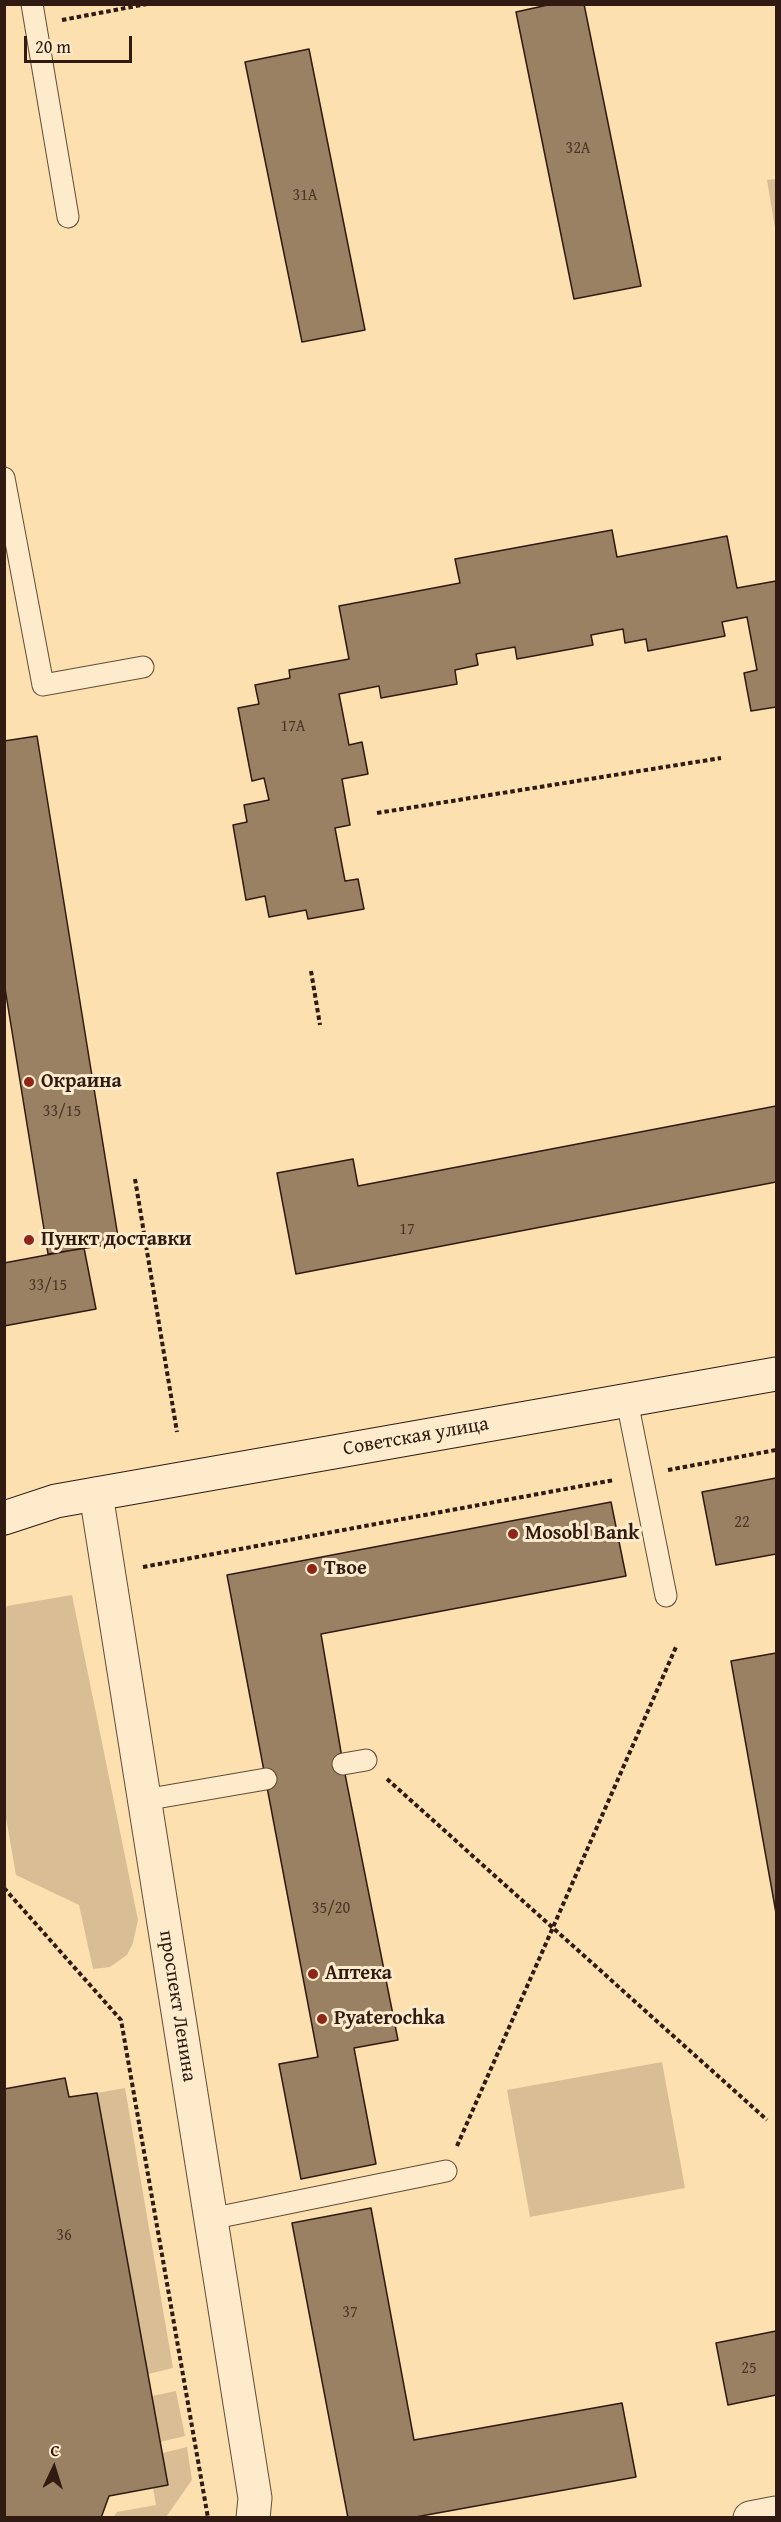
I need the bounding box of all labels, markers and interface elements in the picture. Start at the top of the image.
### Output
scale bar [27,24,135,62]
text: 20 m [35,33,71,60]
house number: 32А [565,139,591,159]
house number: 31А [292,186,318,206]
house number: 17А [280,717,306,737]
place label: Окраина [41,1070,122,1094]
marker: Окраина [22,1075,36,1089]
house number: 33/15 [43,1102,81,1122]
house number: 17 [399,1220,415,1240]
place label: Пункт доставки [41,1228,191,1252]
marker: Пункт доставки [22,1233,36,1247]
house number: 33/15 [29,1276,67,1296]
street label: Советская улица [341,1412,491,1462]
house number: 22 [734,1513,750,1533]
place label: Mosobl Bank [525,1522,639,1546]
marker: Mosobl Bank [506,1527,520,1541]
place label: Твое [324,1557,367,1581]
marker: Твое [305,1562,319,1576]
house number: 35/20 [312,1899,350,1919]
street label: проспект Ленина [153,1929,201,2083]
place label: Аптека [325,1962,392,1986]
marker: Аптека [306,1967,320,1981]
place label: Pyaterochka [334,2007,445,2031]
marker: Pyaterochka [315,2012,329,2026]
house number: 36 [56,2226,72,2246]
house number: 37 [342,2303,358,2323]
house number: 25 [741,2359,757,2379]
north arrow [24,2438,84,2498]
text: С [50,2438,61,2462]

